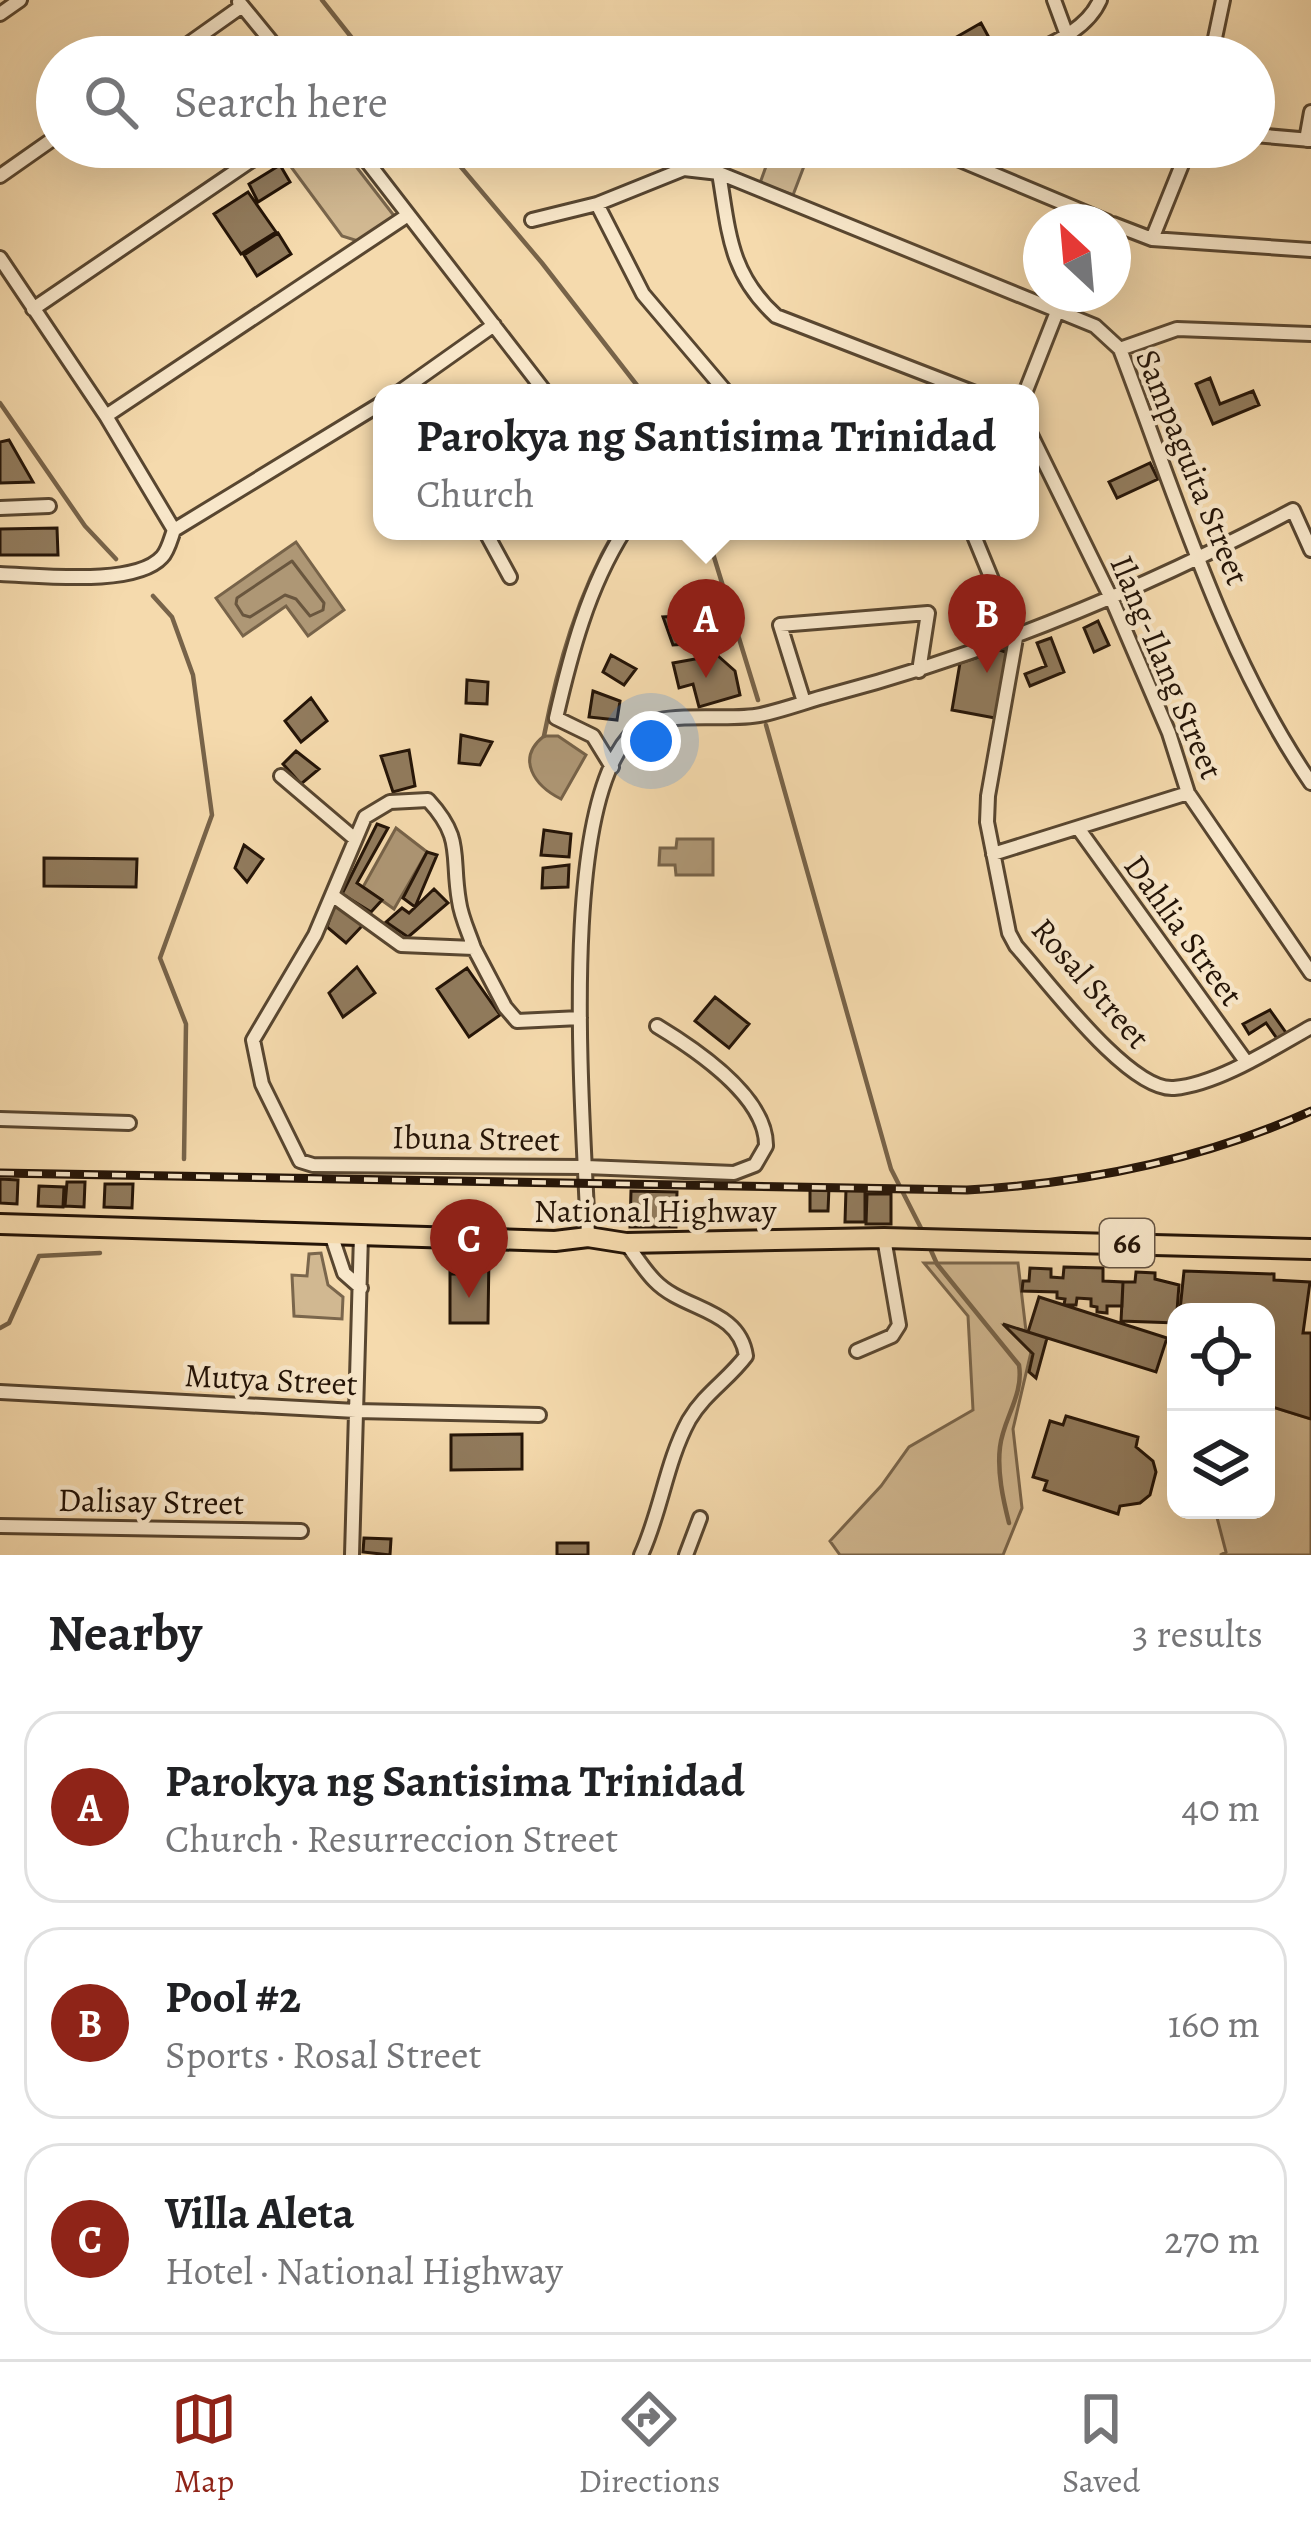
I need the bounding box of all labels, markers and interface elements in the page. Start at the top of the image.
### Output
search box [36,36,1275,168]
icon: search [78,69,144,135]
text: Search here [174,71,388,133]
north arrow [1023,204,1131,312]
street label: Sampaguita Street [1125,343,1261,591]
popup [373,384,1039,540]
text: Parokya ng Santisima Trinidad [416,405,996,467]
text: Church [416,467,534,520]
street label: Ilang-Ilang Street [1100,548,1234,786]
pin: B [948,574,1026,673]
pin: A [667,579,745,678]
your location [621,711,681,771]
street label: Dahlia Street [1114,845,1254,1015]
street label: Rosal Street [1022,908,1161,1058]
street label: Ibuna Street [392,1114,560,1162]
street label: National Highway [534,1188,777,1233]
pin: C [430,1199,508,1298]
road number: 66 [1100,1219,1154,1267]
map controls [1167,1303,1275,1519]
button: locate [1167,1303,1275,1411]
street label: Mutya Street [183,1352,359,1406]
button: layers [1167,1411,1275,1519]
street label: Dalisay Street [57,1477,245,1525]
text: Nearby [48,1598,202,1668]
text: 3 results [1132,1607,1263,1660]
text: Parokya ng Santisima Trinidad [165,1750,745,1812]
text: A [78,1781,102,1834]
text: 40 m [1181,1781,1260,1834]
text: Church · Resurreccion Street [165,1812,618,1865]
text: Pool #2 [165,1966,301,2028]
text: B [78,1997,102,2050]
text: 160 m [1168,1997,1260,2050]
text: Sports · Rosal Street [165,2028,481,2081]
text: Villa Aleta [165,2182,354,2244]
text: C [78,2213,102,2266]
text: 270 m [1164,2213,1260,2266]
text: Hotel · National Highway [165,2244,563,2297]
tab: Map [171,2386,237,2503]
tab: Directions [579,2386,720,2503]
tab: Saved [1062,2386,1140,2503]

